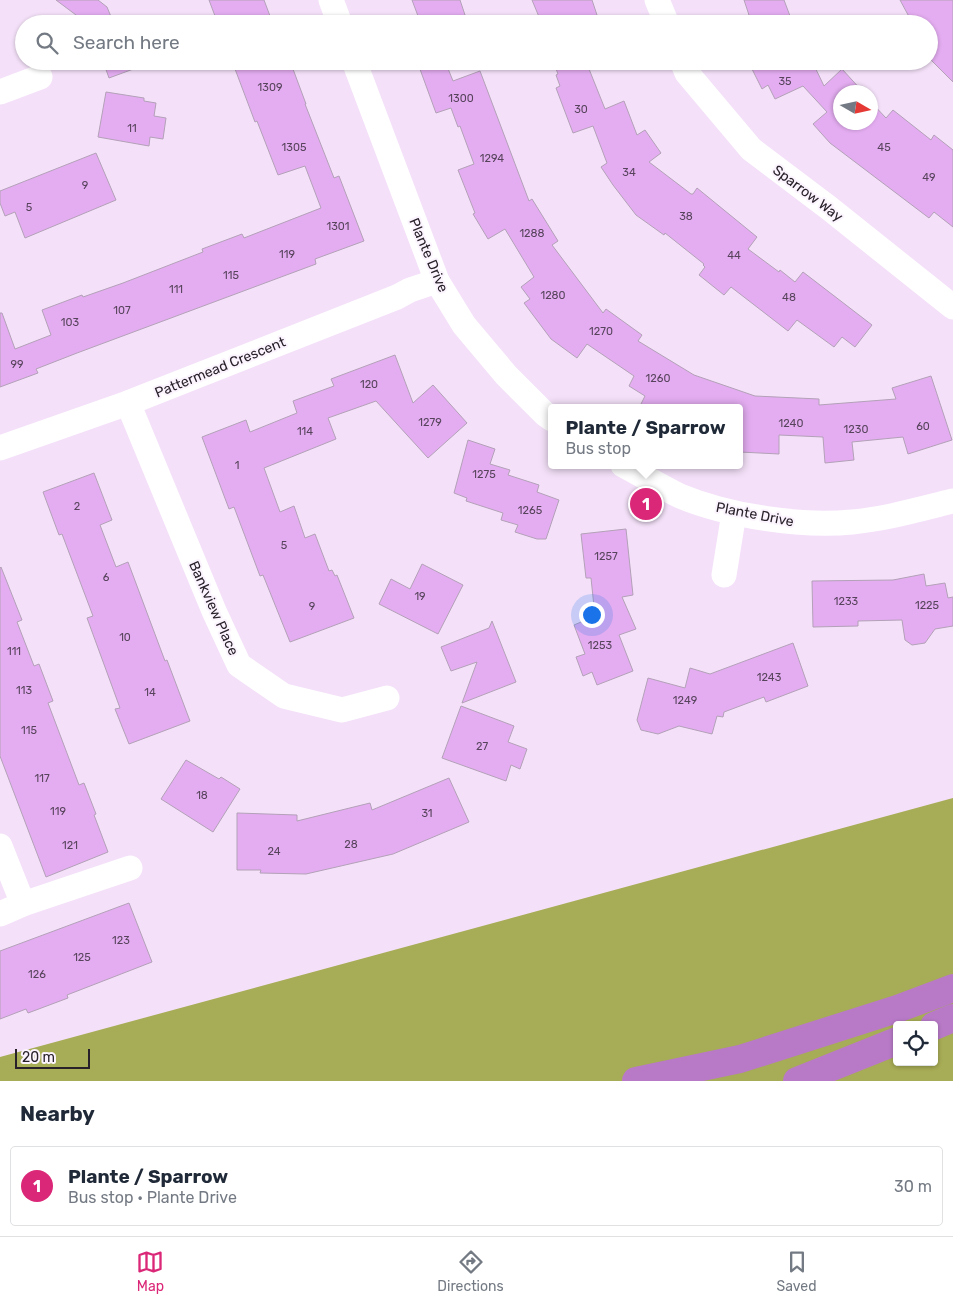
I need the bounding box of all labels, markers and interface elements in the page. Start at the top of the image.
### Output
search box [15,15,938,70]
icon: search [33,29,61,57]
text: Search here [73,31,180,54]
house number: 35 [778,75,792,88]
house number: 1309 [258,81,282,94]
north arrow [833,85,878,130]
house number: 1300 [448,92,474,105]
house number: 30 [574,103,588,116]
house number: 11 [127,122,137,135]
house number: 1305 [282,141,307,154]
house number: 45 [877,141,891,154]
house number: 1294 [480,152,504,165]
street label: Sparrow Way [769,161,846,225]
house number: 34 [622,166,636,179]
house number: 49 [922,171,936,184]
house number: 9 [82,179,88,192]
house number: 5 [26,201,33,214]
house number: 38 [679,210,693,223]
street label: Plante Drive [405,216,452,295]
house number: 1301 [326,220,350,233]
house number: 1288 [519,227,545,240]
house number: 119 [279,248,295,261]
house number: 44 [727,249,741,262]
house number: 115 [223,269,239,282]
house number: 111 [169,283,183,296]
house number: 1280 [540,289,566,302]
house number: 48 [782,291,796,304]
house number: 107 [113,304,131,317]
house number: 103 [61,316,80,329]
house number: 1270 [589,325,613,338]
street label: Pattermead Crescent [152,333,288,401]
house number: 99 [10,358,24,371]
house number: 1260 [646,372,670,385]
house number: 120 [360,378,378,391]
popup [548,404,743,469]
house number: 1279 [418,416,442,429]
text: Plante / Sparrow [565,416,726,439]
house number: 1240 [779,417,803,430]
house number: 60 [916,420,930,433]
house number: 1230 [844,423,868,436]
house number: 114 [297,425,313,438]
text: Bus stop [565,439,631,458]
house number: 1 [235,459,239,472]
house number: 1275 [472,468,496,481]
pin: 1 [630,485,662,523]
street label: Plante Drive [715,499,795,530]
house number: 2 [74,500,80,513]
house number: 1265 [518,504,543,517]
house number: 5 [281,539,288,552]
house number: 1257 [594,550,618,563]
street label: Bankview Place [185,558,242,658]
house number: 6 [103,571,110,584]
house number: 19 [414,590,426,603]
house number: 1233 [834,595,859,608]
house number: 1225 [915,599,940,612]
house number: 9 [309,600,315,613]
your location [579,602,605,628]
house number: 10 [119,631,131,644]
house number: 1253 [588,639,613,652]
house number: 111 [7,645,21,658]
house number: 1243 [757,671,782,684]
house number: 113 [16,684,32,697]
house number: 14 [144,686,156,699]
house number: 1249 [673,694,697,707]
house number: 115 [21,724,37,737]
house number: 27 [476,740,488,753]
house number: 117 [34,772,50,785]
house number: 18 [196,789,208,802]
house number: 119 [50,805,66,818]
house number: 31 [421,807,433,820]
house number: 28 [344,838,358,851]
house number: 121 [62,839,78,852]
house number: 24 [267,845,281,858]
house number: 123 [112,934,130,947]
house number: 125 [73,951,91,964]
house number: 126 [28,968,46,981]
map controls [893,1021,938,1066]
button: locate [893,1021,938,1066]
scale bar [15,1046,90,1069]
text: 20 m [22,1049,55,1066]
text: Nearby [20,1101,95,1126]
text: Plante / Sparrow [68,1165,228,1188]
text: 1 [33,1177,41,1196]
text: 30 m [894,1177,932,1196]
text: Bus stop · Plante Drive [68,1188,237,1207]
tab: Map [136,1248,164,1295]
tab: Directions [437,1248,504,1295]
tab: Saved [777,1248,817,1295]

